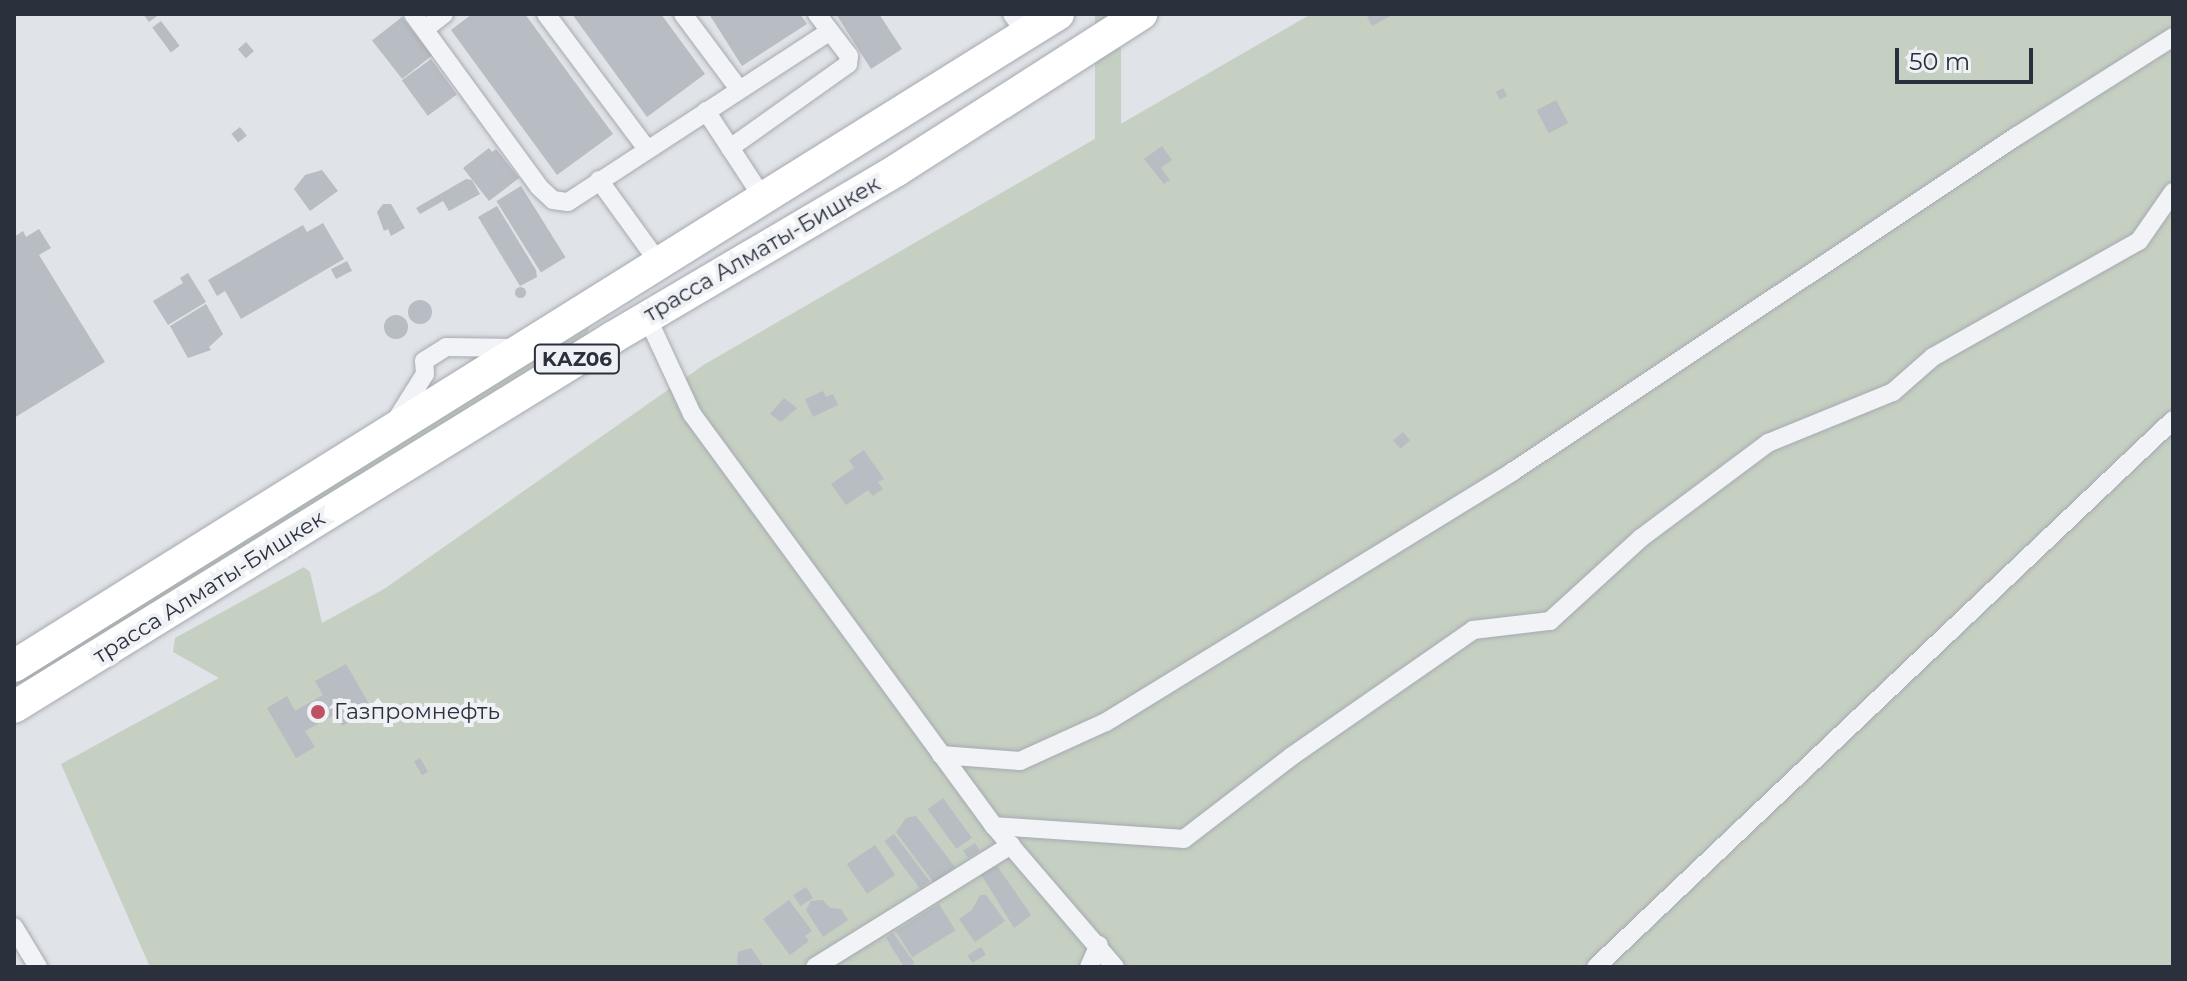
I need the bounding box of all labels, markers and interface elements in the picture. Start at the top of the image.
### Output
scale bar [1899,32,2037,82]
text: 50 m [1909,47,1970,76]
street label: трасса Алматы-Бишкек [639,170,885,328]
road number: KАZ06 [533,343,621,375]
street label: трасса Алматы-Бишкек [88,505,330,669]
place label: Газпромнефть [334,699,500,725]
marker: Газпромнефть [309,703,327,721]

